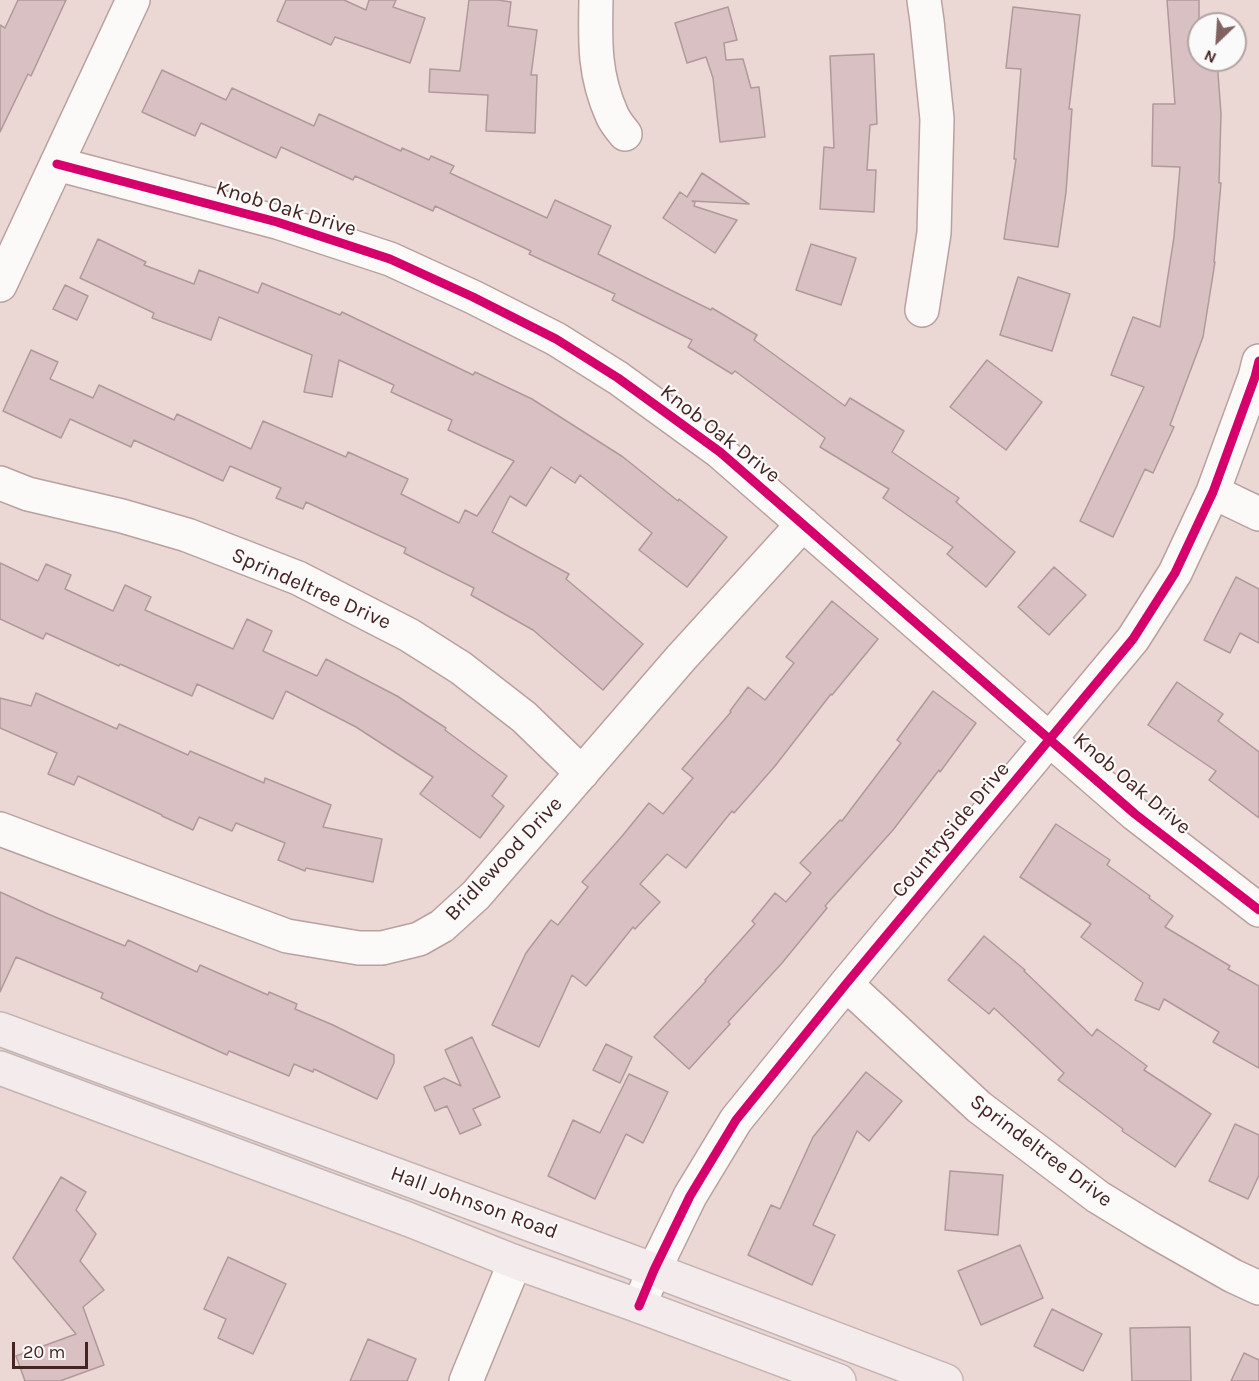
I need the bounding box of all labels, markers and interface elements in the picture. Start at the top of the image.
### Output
north arrow [1187,12,1247,72]
text: N [1201,46,1219,68]
street label: Knob Oak Drive [213,176,359,242]
street label: Knob Oak Drive [655,379,785,489]
street label: Sprindeltree Drive [227,543,395,635]
street label: Knob Oak Drive [1068,728,1196,840]
street label: Countryside Drive [887,757,1015,903]
street label: Bridlewood Drive [440,792,568,926]
street label: Sprindeltree Drive [965,1089,1117,1213]
street label: Hall Johnson Road [387,1161,561,1245]
scale bar [15,1330,92,1368]
text: 20 m [23,1341,65,1363]

